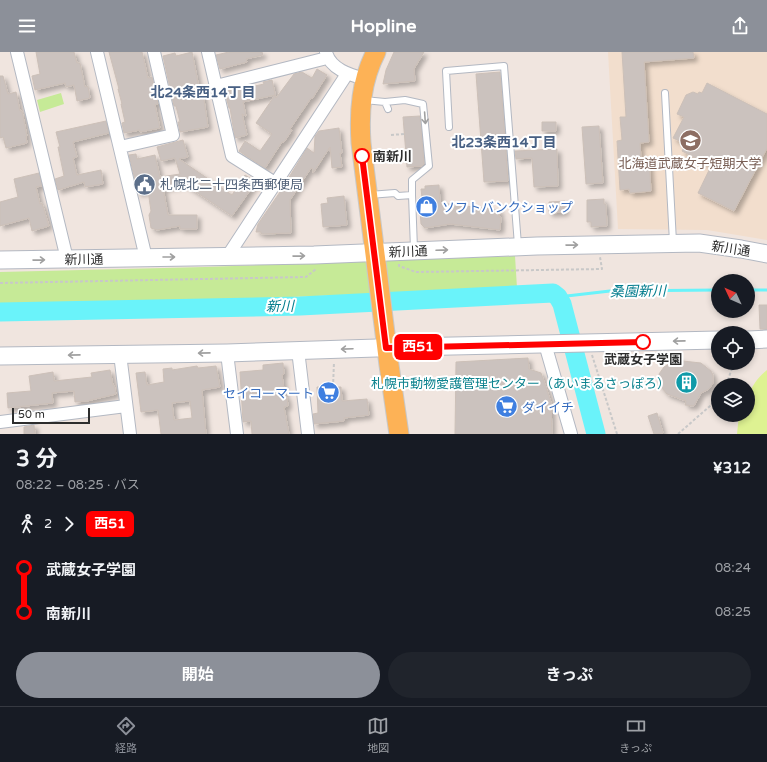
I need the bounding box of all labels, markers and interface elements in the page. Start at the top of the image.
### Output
icon: menu [16,15,38,37]
text: Hopline [351,15,416,37]
icon: share [729,15,751,37]
district label: 北24条西14丁目 [150,84,256,101]
one-way arrow [422,111,429,124]
school or university icon: 北海道武蔵女子短期大学 [677,128,703,154]
district label: 北23条西14丁目 [451,134,557,151]
marker: 南新川 [354,148,370,164]
place label: 南新川 [373,149,412,165]
place label: 北海道武蔵女子短期大学 [618,156,762,172]
public building icon: 札幌北二十四条西郵便局 [132,171,158,197]
place label: 札幌北二十四条西郵便局 [160,177,303,193]
shop icon: ソフトバンクショップ [413,194,439,220]
place label: ソフトバンクショップ [442,200,573,216]
street label: 新川通 [710,238,751,260]
one-way arrow [565,242,578,249]
street label: 新川通 [388,243,428,261]
one-way arrow [435,246,448,254]
street label: 新川通 [64,252,104,268]
one-way arrow [292,252,305,260]
one-way arrow [162,253,175,261]
one-way arrow [32,256,45,264]
north arrow [711,274,755,318]
map controls [711,274,755,422]
water label: 桑園新川 [610,282,668,300]
water label: 新川 [266,298,296,315]
button: locate [711,326,755,370]
line badge: 西51 [395,334,441,360]
marker: 武蔵女子学園 [635,334,651,350]
one-way arrow [673,337,686,345]
text: 西51 [402,338,434,355]
one-way arrow [341,345,354,353]
one-way arrow [198,349,211,357]
one-way arrow [68,351,81,359]
place label: 武蔵女子学園 [604,352,682,368]
building icon: 札幌市動物愛護管理センター（あいまるさっぽろ） [673,370,699,396]
place label: 札幌市動物愛護管理センター（あいまるさっぽろ） [371,376,670,392]
button: layers [711,378,755,422]
supermarket icon: セイコーマート [316,380,342,406]
place label: セイコーマート [223,386,314,402]
supermarket icon: ダイイチ [493,394,519,420]
place label: ダイイチ [522,400,574,416]
scale bar [12,406,90,425]
text: 50 m [18,408,45,421]
text: 3 分 [16,446,58,472]
text: ¥312 [713,459,751,477]
text: 08:22 – 08:25 · バス [16,477,140,493]
icon: walk [16,513,38,535]
icon: forward [58,513,80,535]
text: 西51 [94,515,126,532]
text: 2 [44,516,52,532]
text: 08:24 [715,560,751,576]
text: 武蔵女子学園 [46,561,136,579]
text: 08:25 [715,604,751,620]
text: 南新川 [46,605,91,623]
button: 開始 [16,652,380,698]
button: きっぷ [388,652,751,698]
tab: 経路 [115,715,137,755]
tab: 地図 [367,715,389,755]
tab: きっぷ [619,715,652,755]

